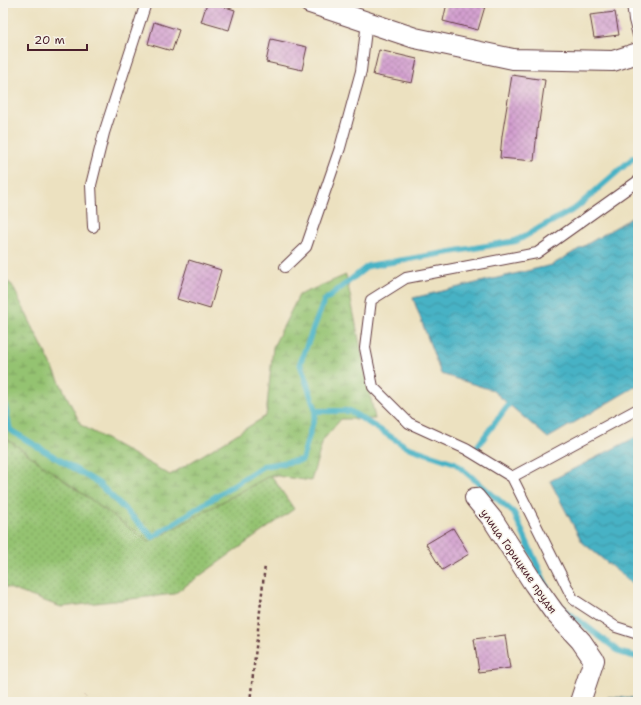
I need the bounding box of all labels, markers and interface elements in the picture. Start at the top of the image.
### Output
scale bar [28,26,87,52]
text: 20 m [34,32,65,48]
street label: улица Горицкие пруды [477,506,560,617]

